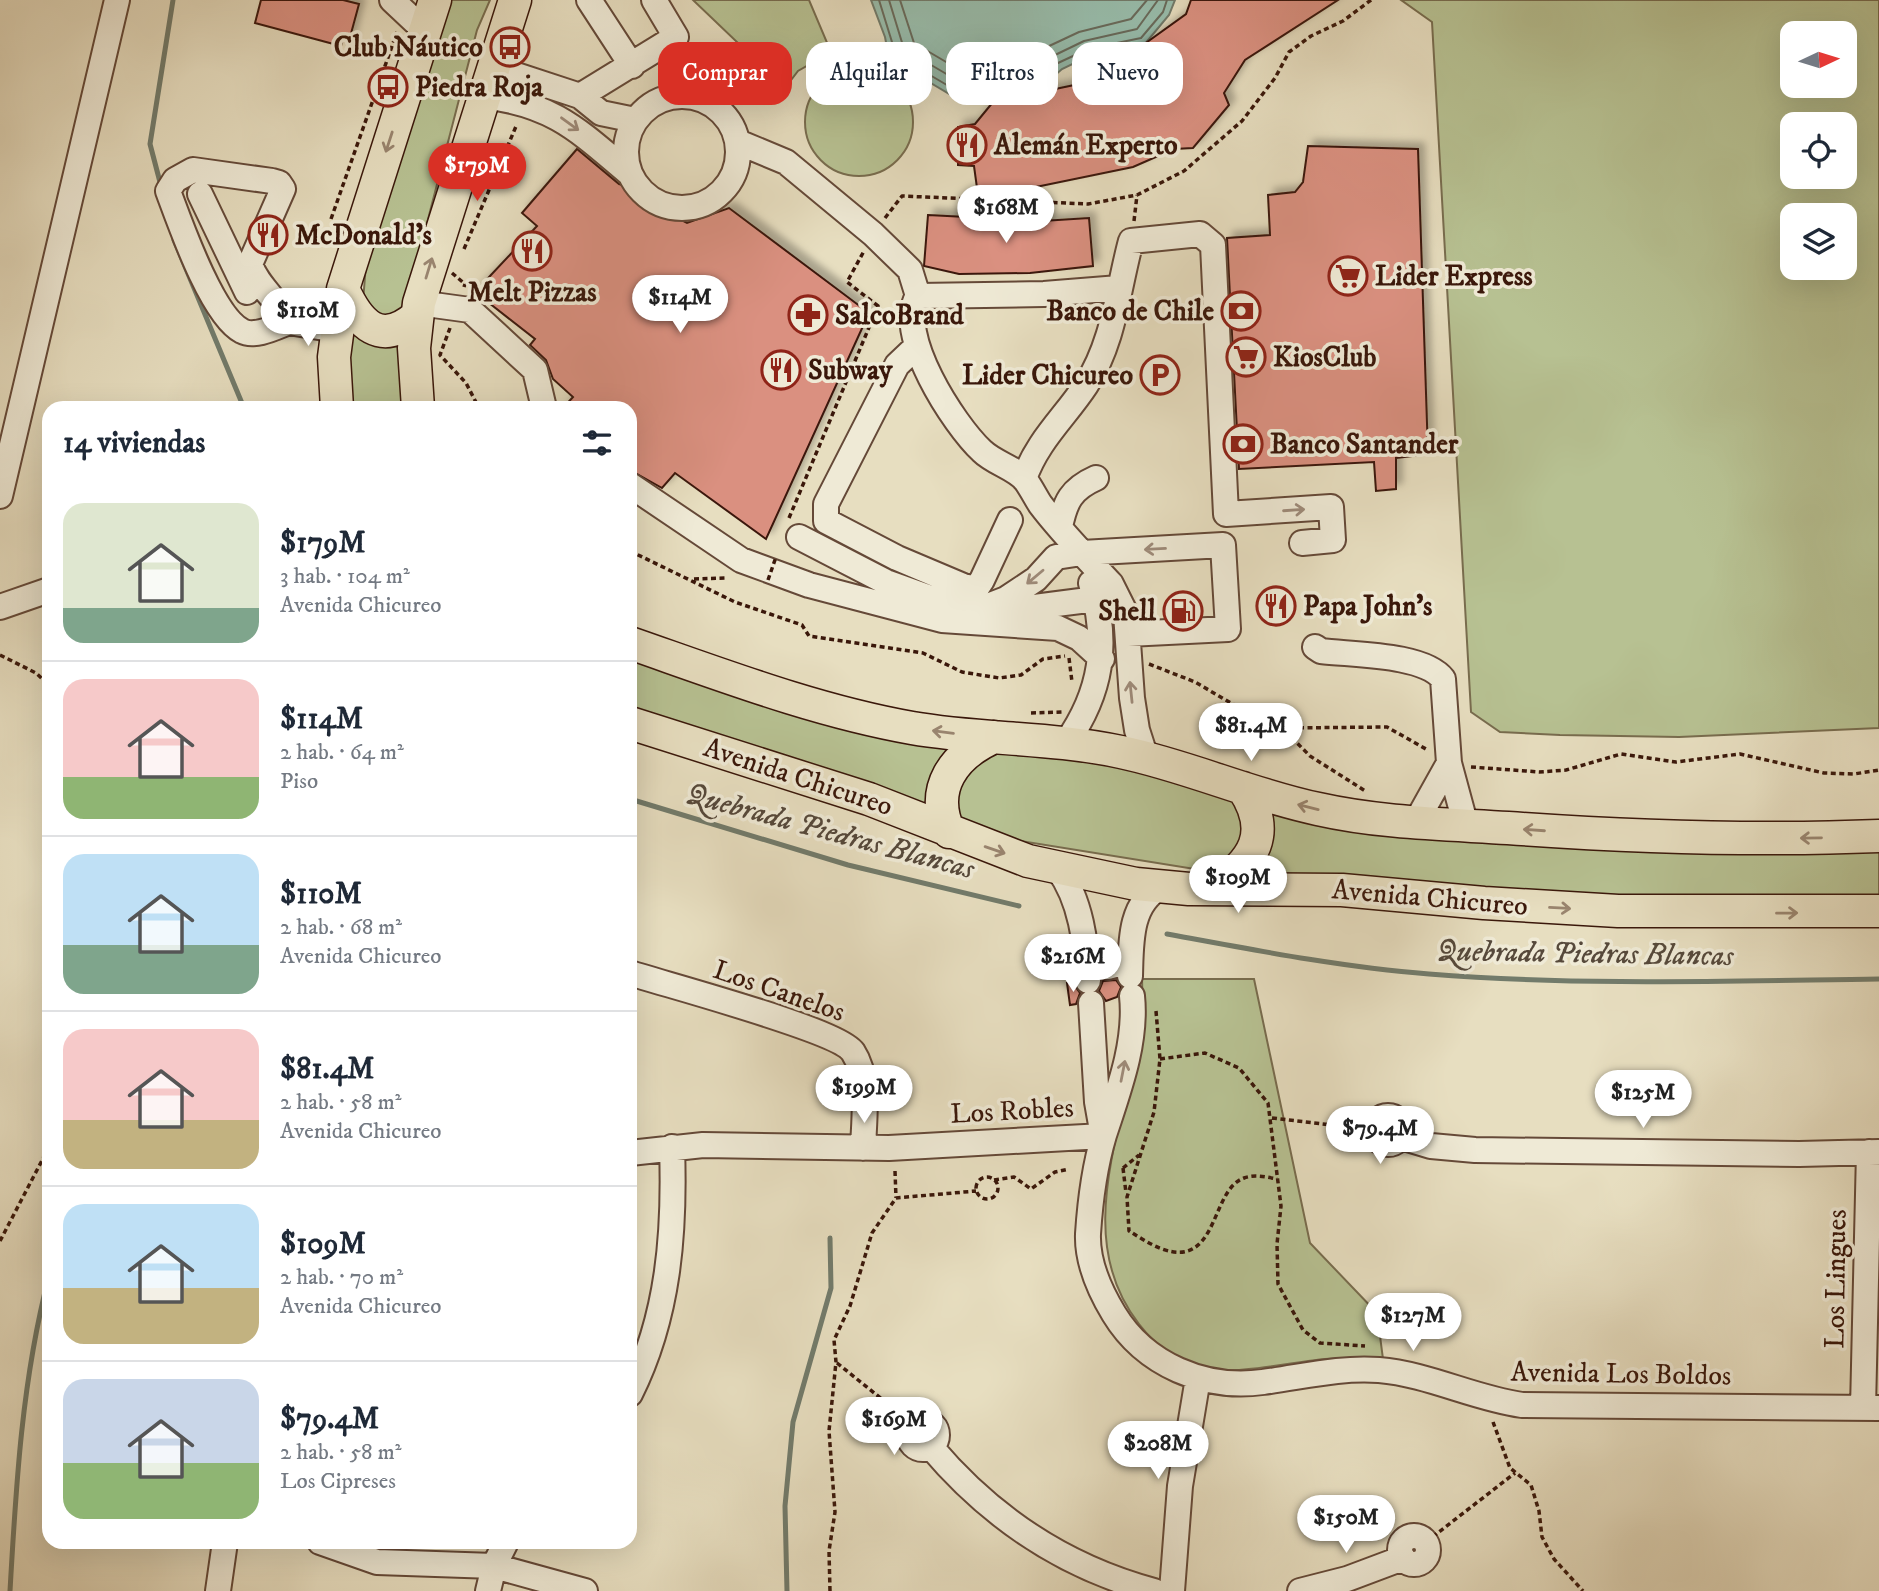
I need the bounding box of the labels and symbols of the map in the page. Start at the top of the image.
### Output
north arrow [1780,21,1857,98]
bus stop icon: Club Náutico [489,26,531,68]
place label: Club Náutico [334,30,483,65]
bus stop icon: Piedra Roja [367,66,409,108]
place label: Piedra Roja [415,70,544,105]
one-way arrow [560,117,579,132]
restaurant icon: Alemán Experto [946,124,988,166]
place label: Alemán Experto [993,128,1178,163]
one-way arrow [382,131,395,153]
pin: $179M [428,144,526,203]
pin: $168M [957,186,1055,245]
restaurant icon: McDonald's [247,214,289,256]
place label: McDonald's [295,218,432,253]
restaurant icon: Melt Pizzas [511,230,553,272]
supermarket icon: Lider Express [1327,255,1369,297]
one-way arrow [424,258,437,280]
place label: Lider Express [1375,259,1533,294]
place label: Melt Pizzas [467,275,597,310]
pin: $114M [631,276,729,335]
pin: $110M [259,288,357,348]
bank icon: Banco de Chile [1220,290,1262,332]
pharmacy icon: SalcoBrand [787,294,829,336]
place label: Banco de Chile [1046,294,1214,329]
place label: SalcoBrand [835,298,965,333]
supermarket icon: KiosClub [1225,336,1267,378]
place label: KiosClub [1273,340,1376,375]
restaurant icon: Subway [760,349,802,391]
place label: Subway [808,353,893,388]
parking icon: Lider Chicureo [1139,354,1181,396]
place label: Lider Chicureo [962,358,1133,393]
bank icon: Banco Santander [1222,423,1264,465]
place label: Banco Santander [1270,427,1459,462]
one-way arrow [1282,503,1305,516]
one-way arrow [1144,542,1167,555]
one-way arrow [1027,570,1045,585]
restaurant icon: Papa John's [1255,585,1297,627]
place label: Papa John's [1303,589,1433,624]
fuel station icon: Shell [1162,590,1204,632]
place label: Shell [1098,594,1157,629]
one-way arrow [1125,681,1138,704]
pin: $81.4M [1194,704,1308,763]
one-way arrow [932,726,955,739]
street label: Avenida Chicureo [699,730,897,824]
water label: Quebrada Piedras Blancas [682,776,979,889]
one-way arrow [1298,800,1320,813]
one-way arrow [1524,823,1546,836]
one-way arrow [1800,831,1823,844]
one-way arrow [984,844,1006,857]
pin: $109M [1189,856,1287,915]
street label: Avenida Chicureo [1331,872,1529,924]
one-way arrow [1548,902,1571,915]
one-way arrow [1776,906,1799,920]
water label: Quebrada Piedras Blancas [1436,933,1735,975]
pin: $216M [1024,934,1122,994]
street label: Los Canelos [708,952,850,1030]
one-way arrow [1117,1060,1130,1083]
pin: $199M [815,1066,913,1125]
pin: $125M [1594,1070,1692,1130]
street label: Los Robles [949,1090,1075,1132]
pin: $79.4M [1323,1106,1437,1166]
street label: Los Lingues [1817,1209,1855,1349]
pin: $127M [1364,1294,1462,1353]
street label: Avenida Los Boldos [1510,1355,1732,1393]
pin: $169M [845,1398,943,1457]
pin: $208M [1109,1422,1207,1481]
pin: $150M [1297,1496,1395,1555]

